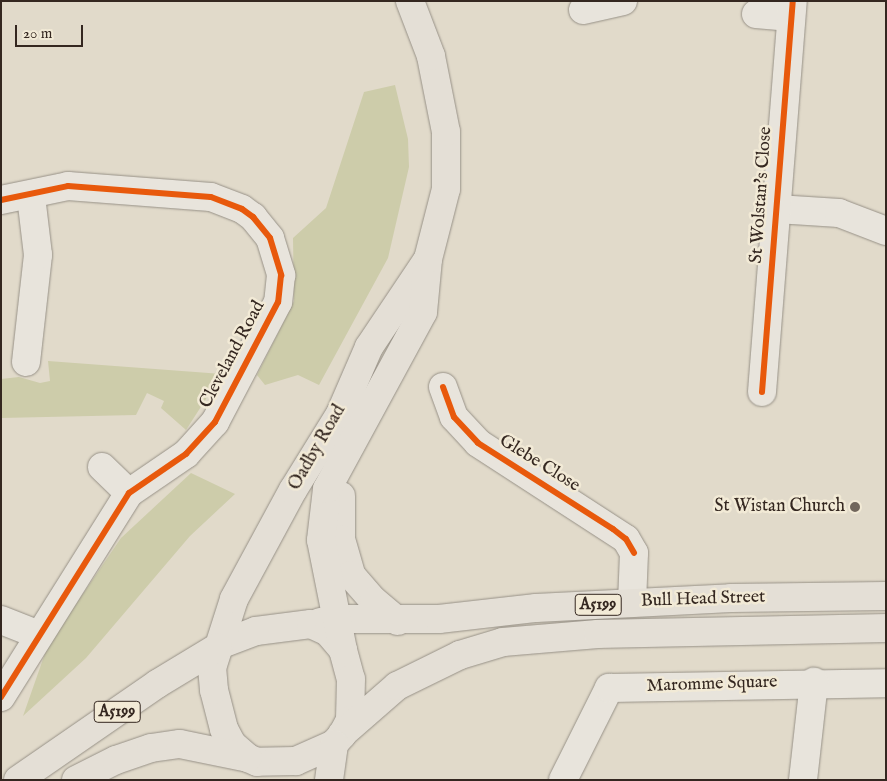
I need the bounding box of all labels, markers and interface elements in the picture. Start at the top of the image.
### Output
scale bar [18,15,85,47]
text: 20 m [23,24,52,43]
street label: St Wolstan's Close [746,126,778,264]
street label: Cleveland Road [196,298,270,412]
street label: Oadby Road [285,401,351,495]
street label: Glebe Close [495,431,583,497]
place label: St Wistan Church [714,496,845,518]
marker: St Wistan Church [849,501,861,513]
street label: Bull Head Street [640,587,766,613]
road number: A5199 [574,592,622,618]
street label: Maromme Square [646,672,778,698]
road number: A5199 [93,699,141,726]

